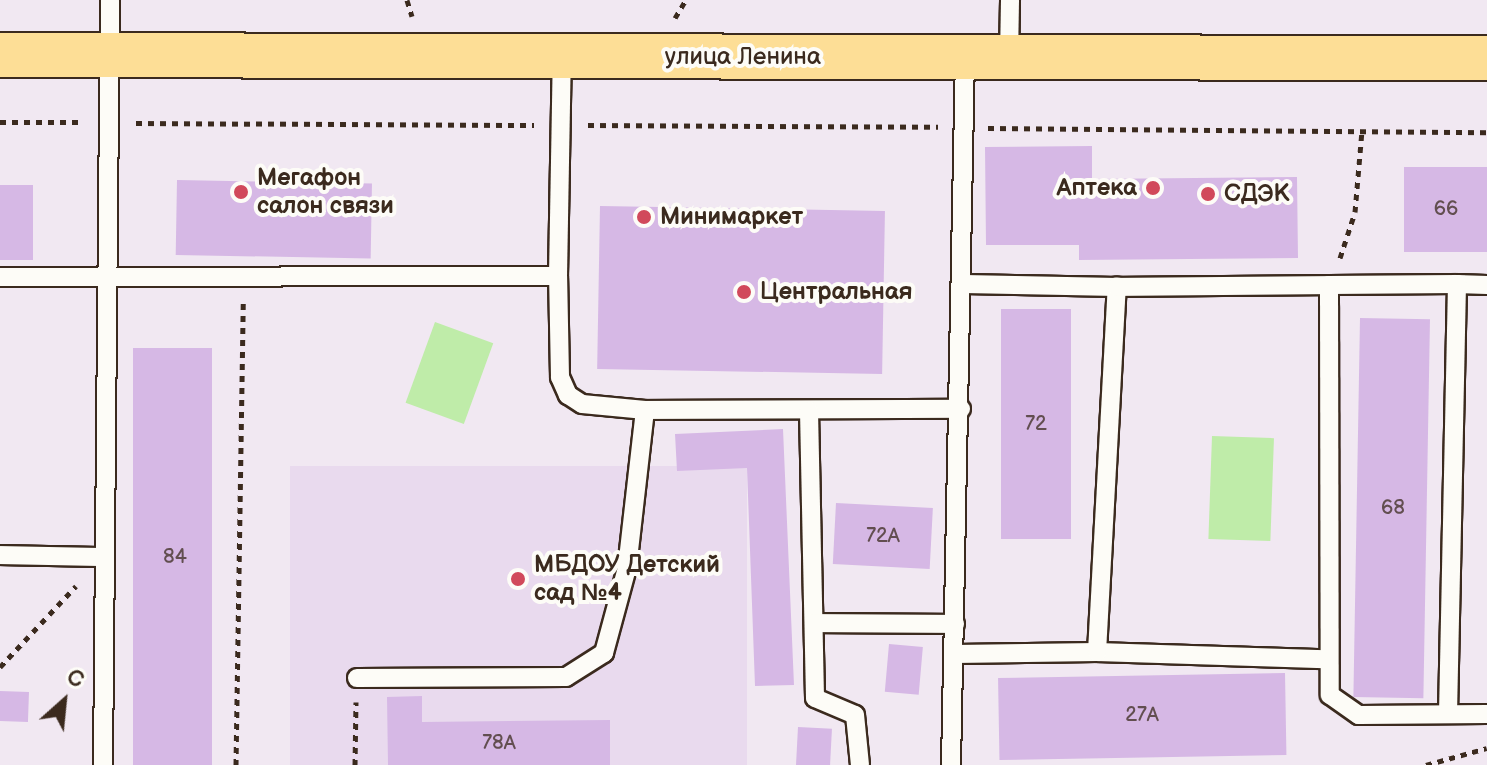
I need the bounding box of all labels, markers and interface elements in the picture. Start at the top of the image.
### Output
street label: улица Ленина [665,43,821,71]
place label: Мегафон салон связи [257,164,394,220]
place label: Аптека [1056,174,1137,202]
marker: Аптека [1144,179,1162,197]
place label: СДЭК [1224,180,1290,208]
marker: Мегафон салон связи [232,183,250,201]
marker: СДЭК [1199,185,1217,203]
house number: 66 [1434,197,1458,221]
place label: Минимаркет [660,203,803,231]
marker: Минимаркет [635,208,653,226]
place label: Центральная [760,278,913,306]
marker: Центральная [735,283,753,301]
house number: 72 [1025,412,1047,436]
house number: 68 [1381,496,1405,520]
house number: 72А [866,524,900,548]
house number: 84 [163,545,187,569]
place label: МБДОУ Детский сад №4 [534,551,720,607]
marker: МБДОУ Детский сад №4 [509,570,527,588]
north arrow [24,661,104,741]
text: С [62,664,88,695]
house number: 27А [1125,703,1159,727]
house number: 78А [482,731,516,755]

